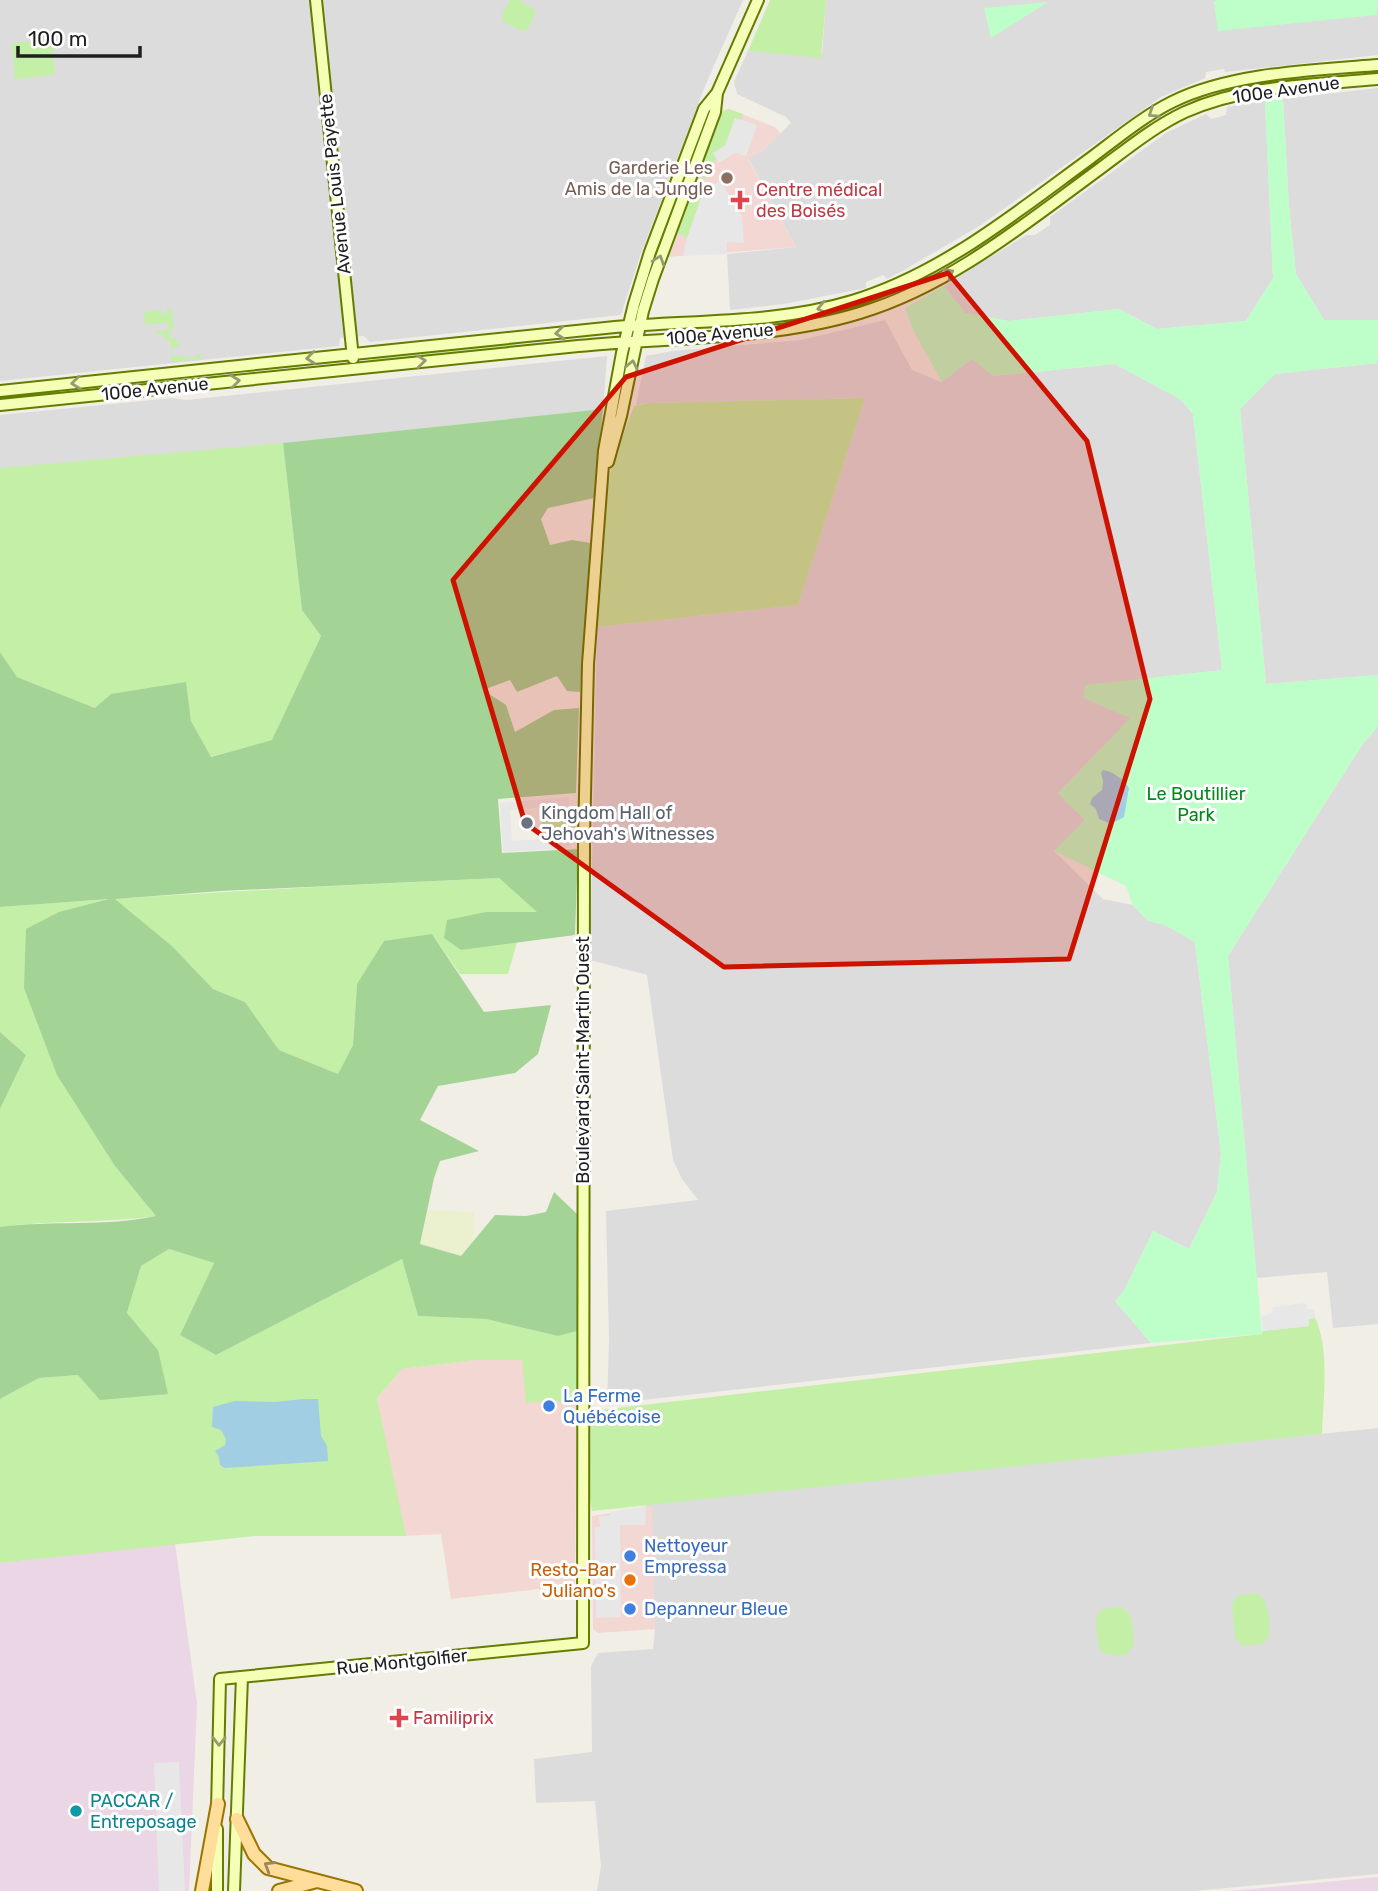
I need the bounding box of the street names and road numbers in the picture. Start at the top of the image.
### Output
street label: 100e Avenue [1231,72,1341,108]
street label: Avenue Louis Payette [315,93,355,275]
street label: 100e Avenue [665,318,775,350]
street label: 100e Avenue [100,372,210,406]
street label: Boulevard Saint-Martin Ouest [572,936,594,1184]
street label: Rue Montgolfier [335,1644,469,1680]

